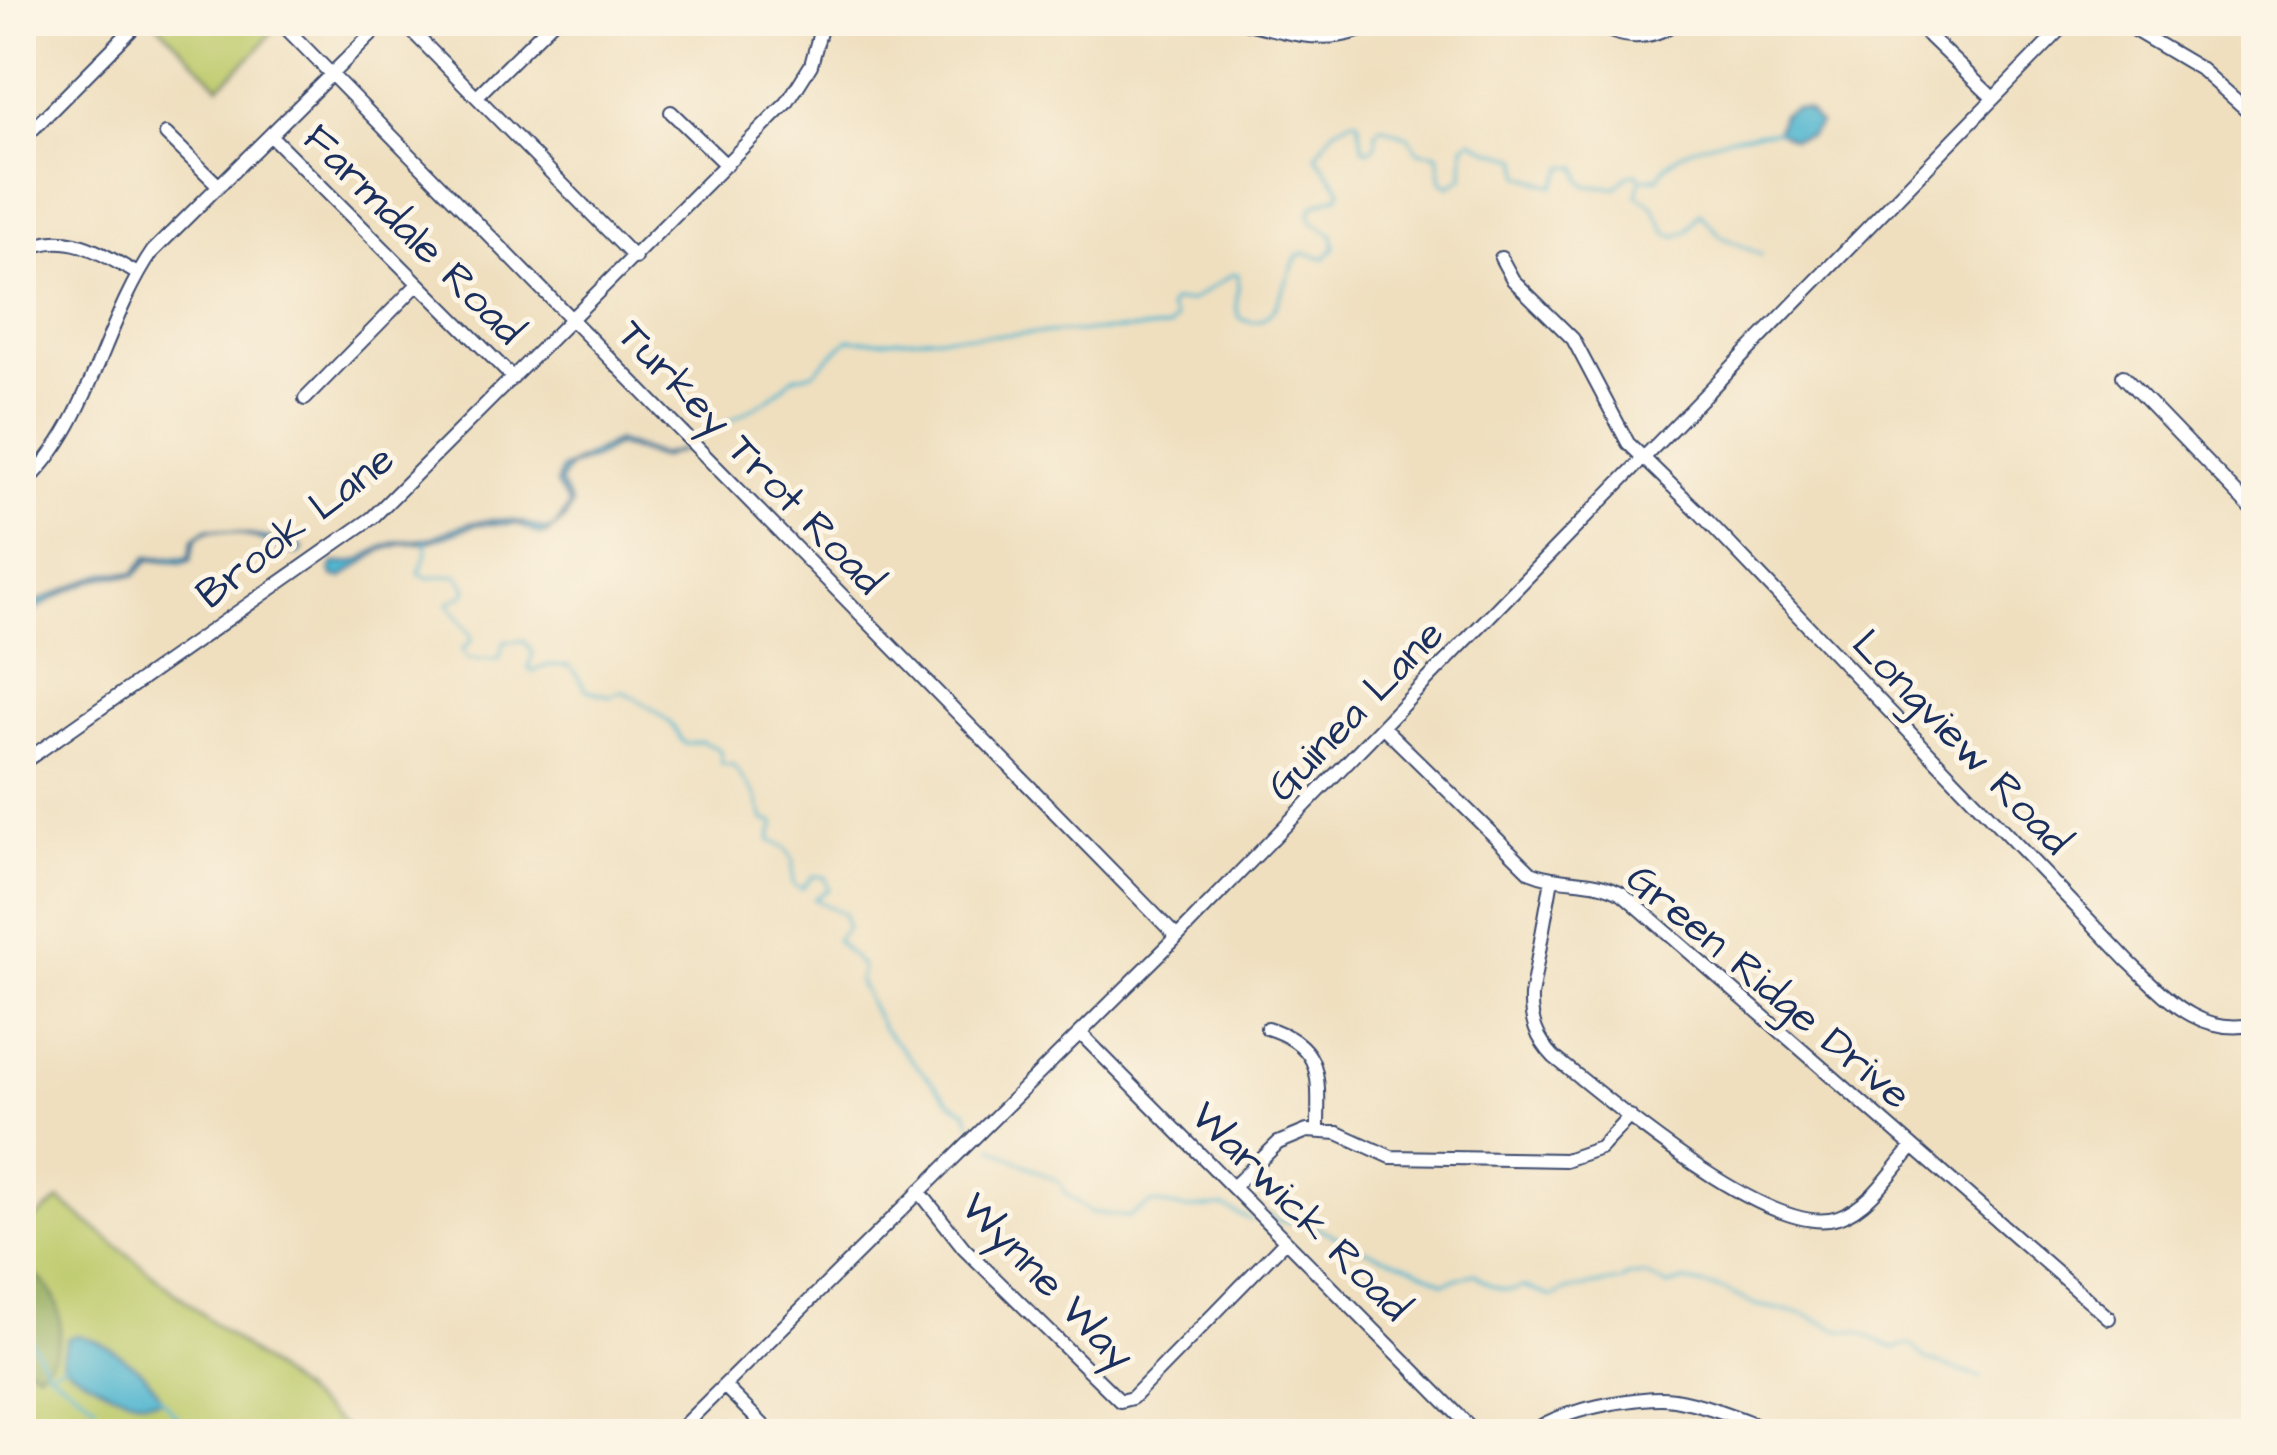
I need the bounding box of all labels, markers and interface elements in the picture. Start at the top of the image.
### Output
street label: Farmdale Road [289,111,537,359]
street label: Turkey Trot Road [602,308,897,609]
street label: Brook Lane [185,432,407,623]
street label: Guinea Lane [1254,607,1458,815]
street label: Longview Road [1838,617,2084,869]
street label: Green Ridge Drive [1613,851,1923,1124]
street label: Warwick Road [1177,1089,1423,1335]
street label: Wynne Way [946,1180,1147,1385]

